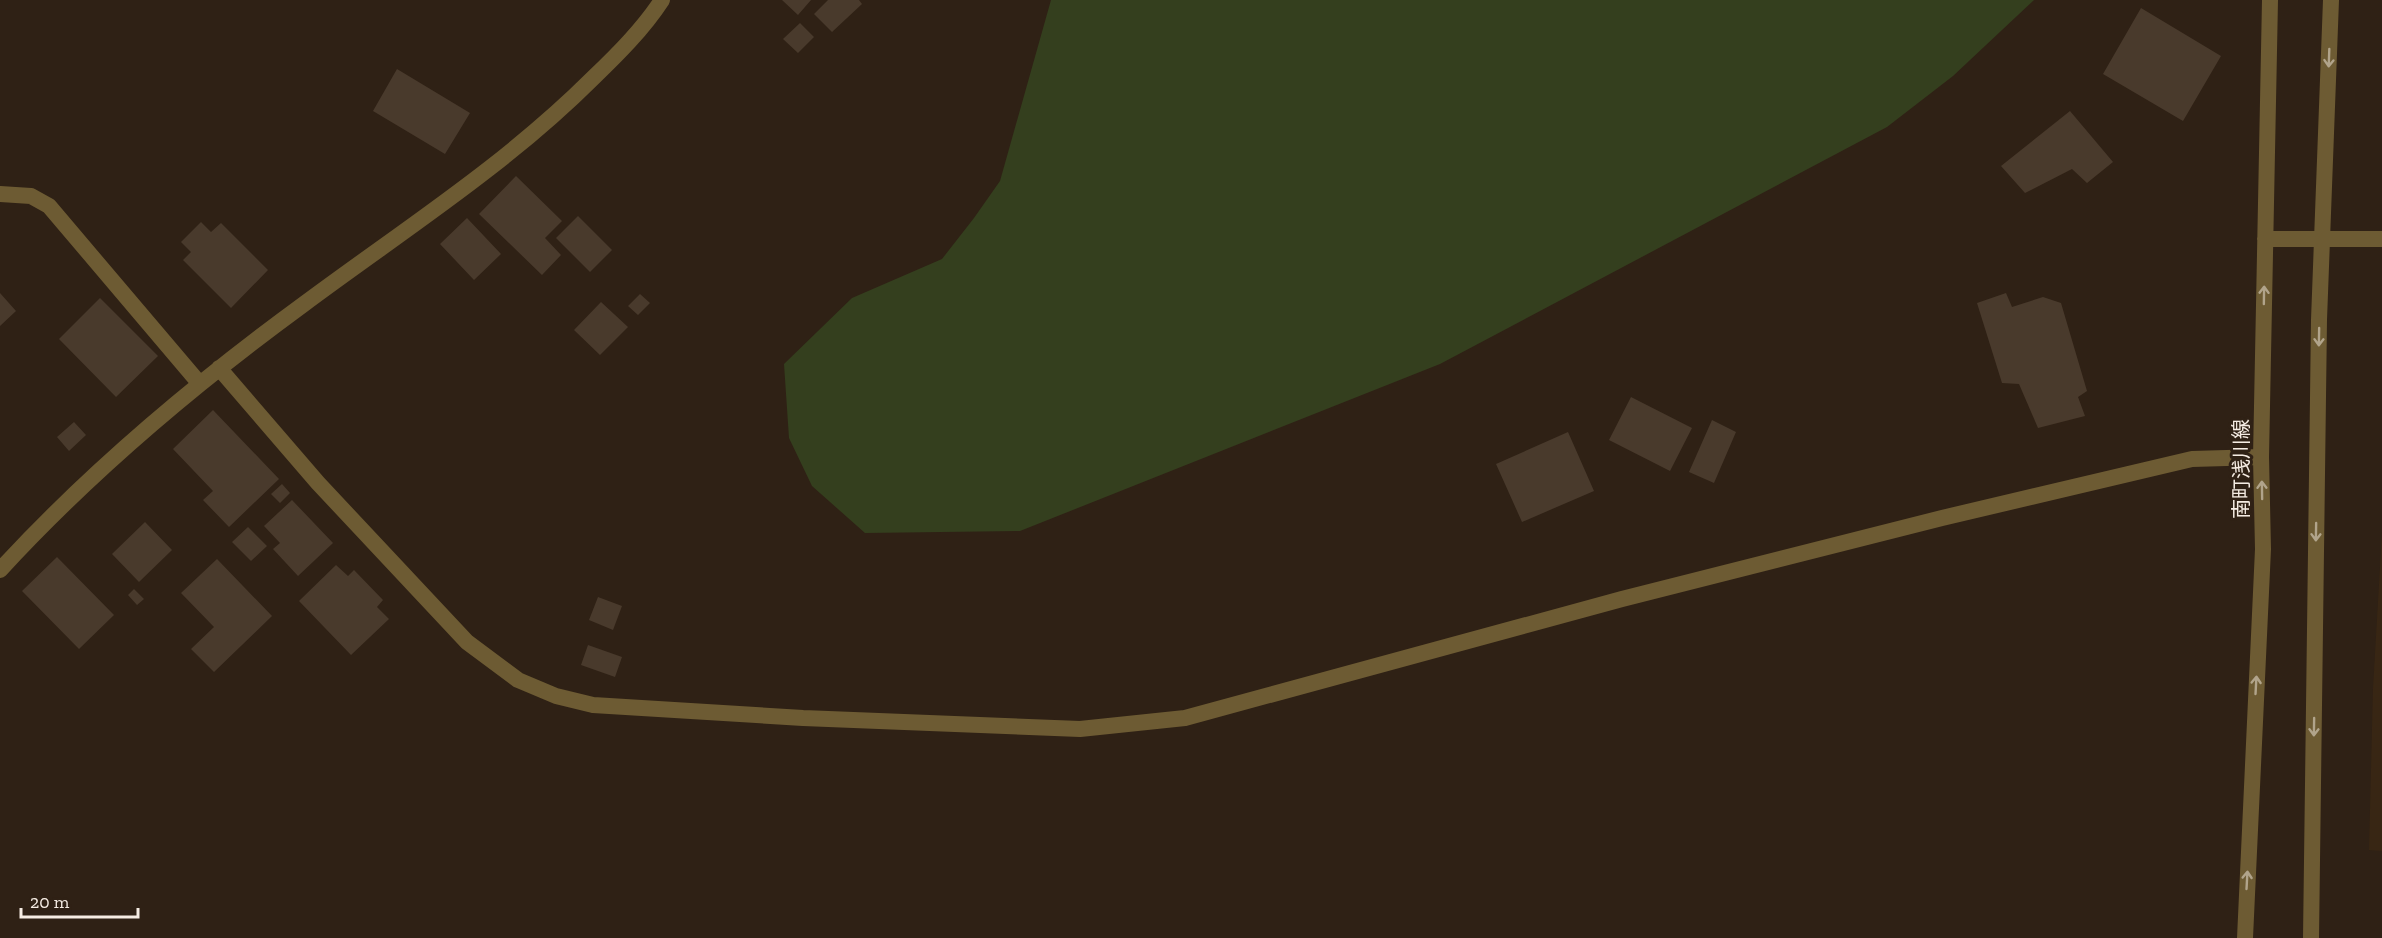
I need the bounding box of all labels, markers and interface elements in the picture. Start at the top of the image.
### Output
one-way arrow [2323,48,2334,68]
one-way arrow [2258,285,2270,305]
one-way arrow [2313,327,2324,347]
street label: 南町浅川線 [2229,419,2253,519]
one-way arrow [2256,480,2268,500]
one-way arrow [2310,522,2322,542]
one-way arrow [2251,675,2262,695]
one-way arrow [2308,717,2319,737]
one-way arrow [2242,870,2253,890]
scale bar [21,881,138,919]
text: 20 m [30,891,70,913]

